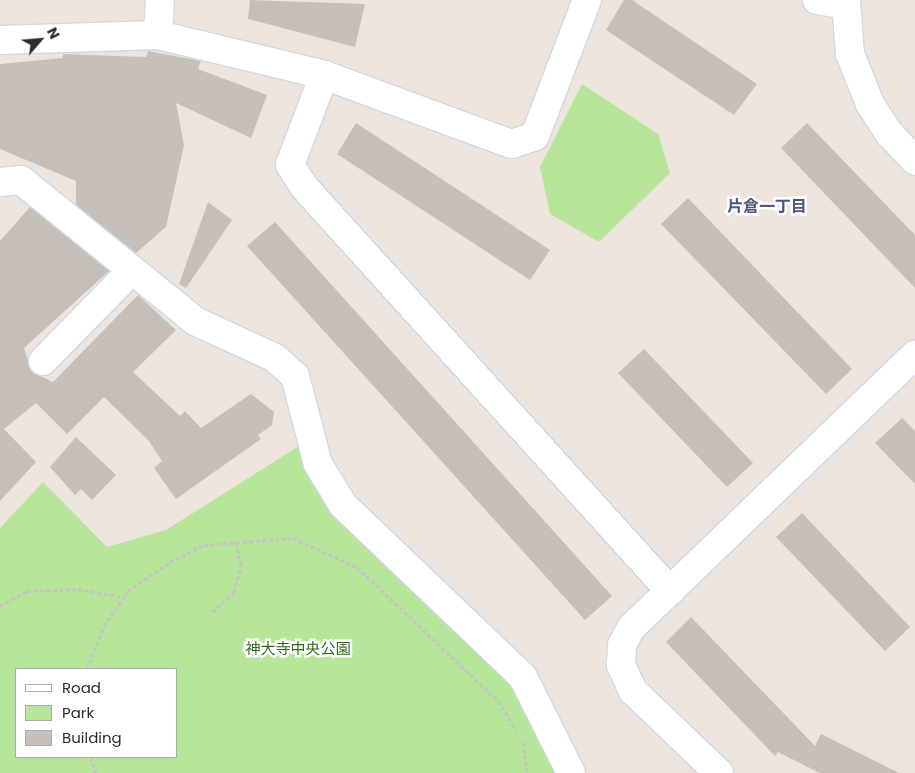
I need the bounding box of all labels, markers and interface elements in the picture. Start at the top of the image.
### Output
north arrow [15,15,65,65]
text: N [42,24,65,42]
district label: 片倉一丁目 [727,197,807,217]
park label: 神大寺中央公園 [246,640,350,658]
legend [15,668,178,758]
text: Road [62,677,101,698]
text: Park [62,702,94,723]
text: Building [62,727,122,748]

